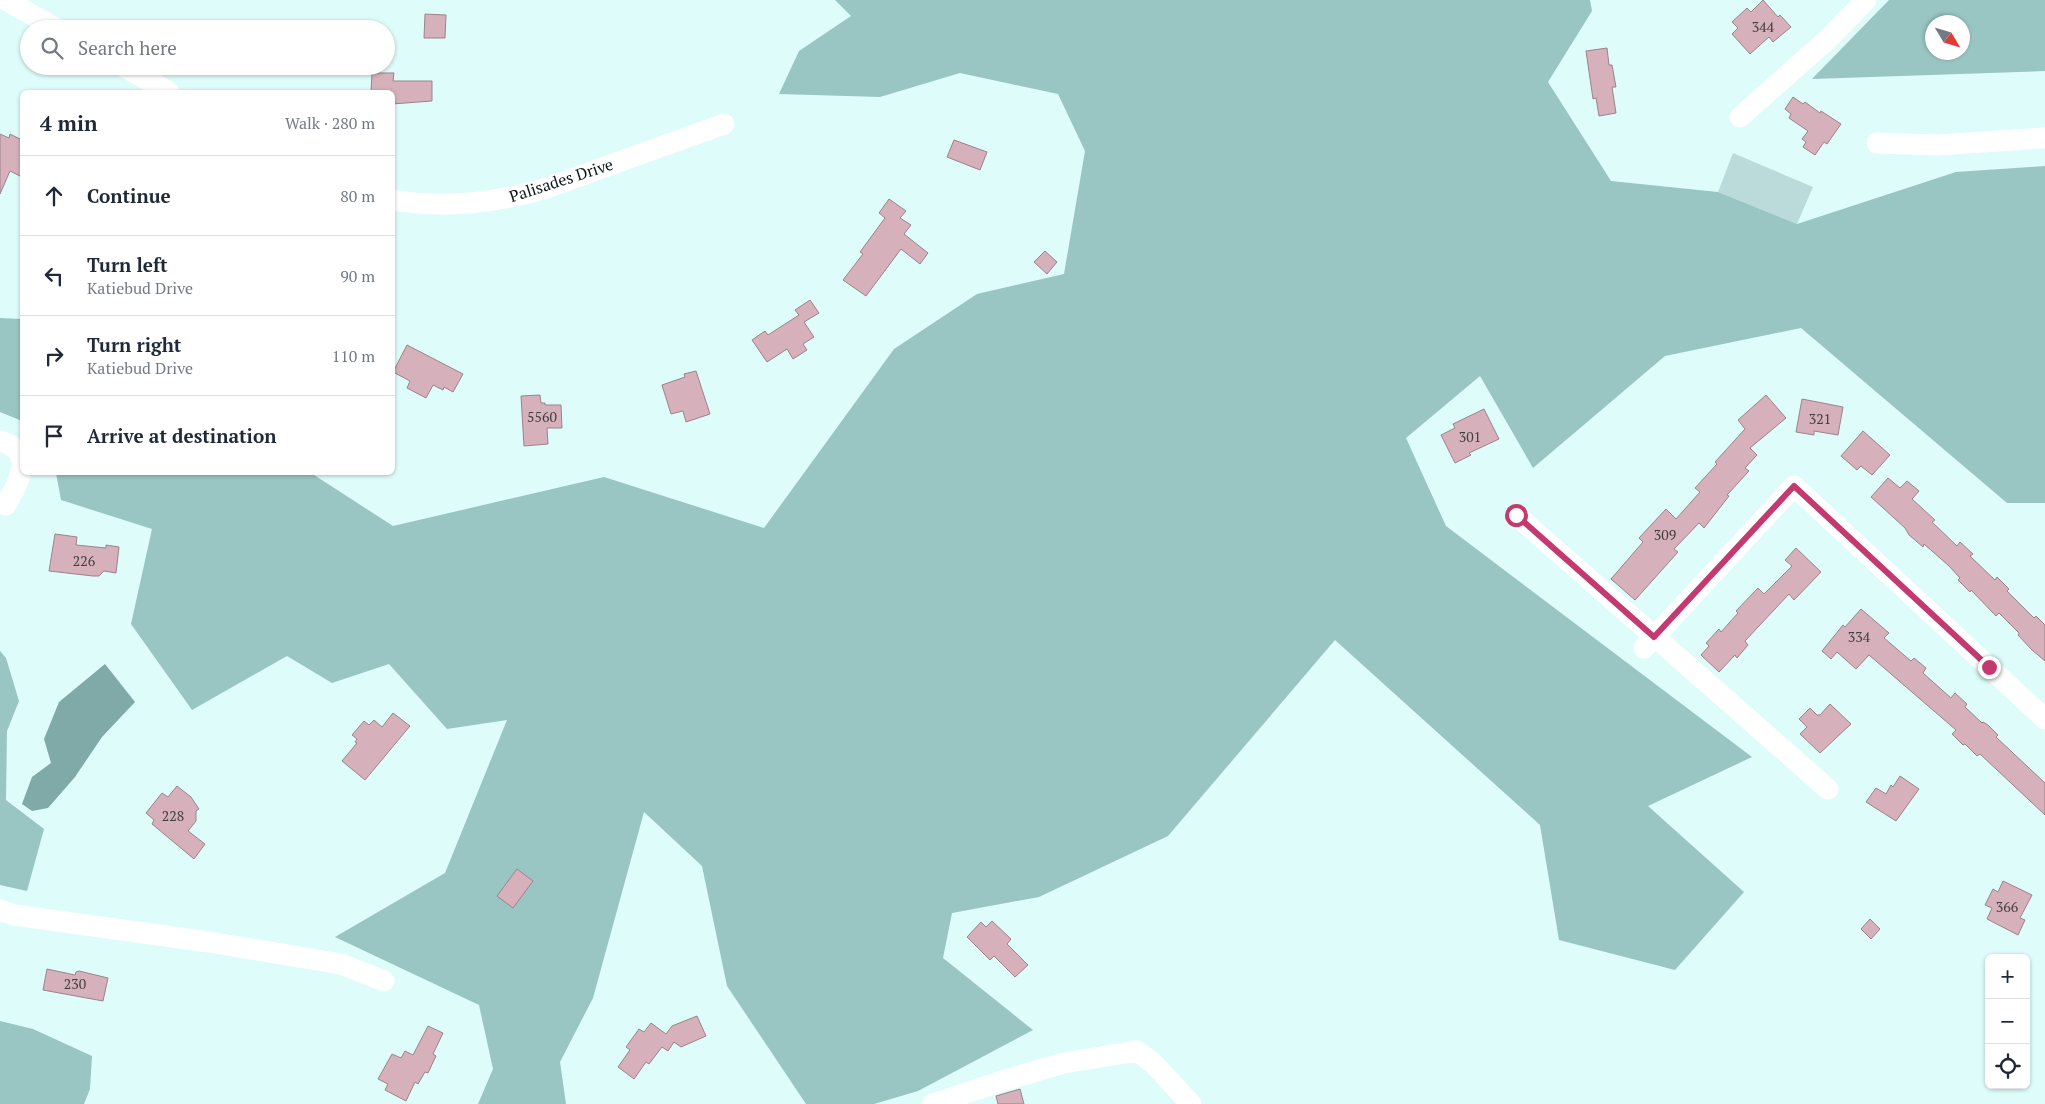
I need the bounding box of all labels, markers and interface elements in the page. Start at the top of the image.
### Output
north arrow [1925,15,1970,60]
house number: 344 [1752,17,1775,36]
search box [20,20,395,75]
icon: search [38,34,66,62]
text: Search here [78,35,177,60]
text: 4 min [40,109,97,137]
text: Walk · 280 m [285,112,375,134]
street label: Palisades Drive [506,153,616,207]
icon: ahead [40,182,68,210]
text: Continue [87,183,171,208]
text: 80 m [340,185,375,207]
text: Turn left [87,252,168,277]
icon: left [40,262,68,290]
text: 90 m [340,265,375,287]
text: Katiebud Drive [87,277,193,299]
text: Turn right [87,332,181,357]
icon: right [40,342,68,370]
text: 110 m [332,345,375,367]
text: Katiebud Drive [87,357,193,379]
house number: 5560 [527,407,557,426]
house number: 321 [1809,409,1831,428]
icon: arrive [40,422,68,450]
text: Arrive at destination [87,423,276,448]
house number: 301 [1459,427,1481,446]
route start [1505,504,1528,527]
house number: 309 [1654,525,1676,544]
house number: 226 [73,551,96,570]
house number: 334 [1848,627,1871,646]
route end [1978,656,2001,679]
house number: 228 [162,806,184,825]
house number: 366 [1996,897,2019,916]
map controls [1985,954,2030,1089]
button: + [1985,954,2030,999]
house number: 230 [64,974,86,993]
button: − [1985,999,2030,1044]
button: locate [1985,1044,2030,1089]

